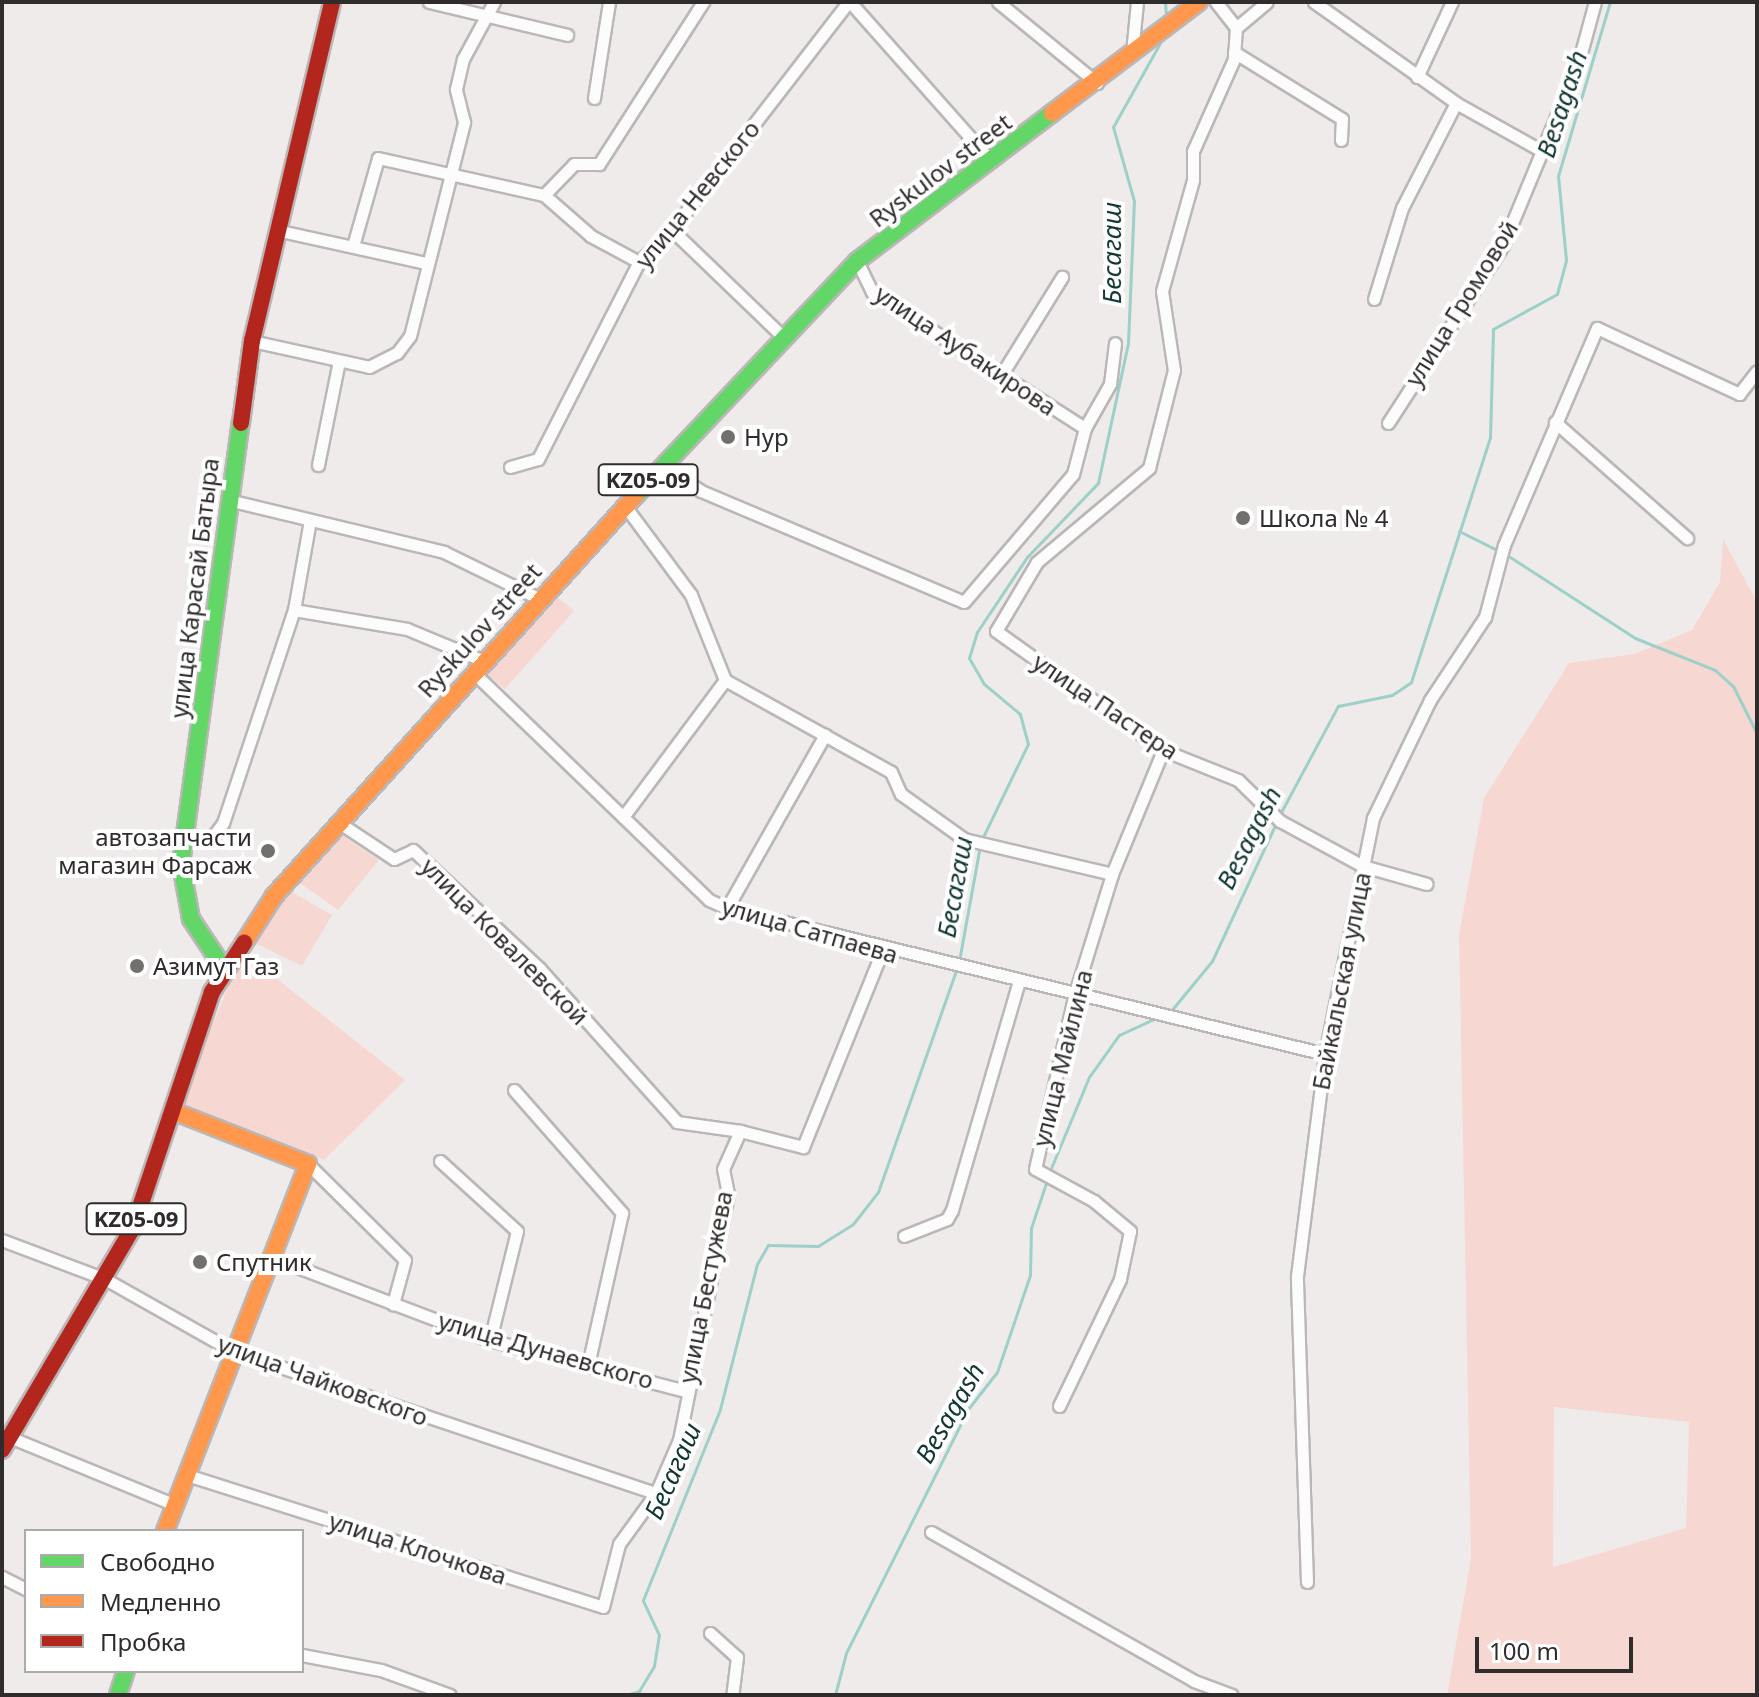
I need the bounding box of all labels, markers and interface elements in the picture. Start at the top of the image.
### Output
water label: Besagash [1530,47,1594,161]
street label: Ryskulov street [863,107,1017,233]
street label: улица Невского [629,114,765,274]
water label: Бесагаш [1096,202,1128,304]
street label: улица Громовой [1398,215,1524,391]
street label: улица Аубакирова [870,279,1062,421]
place label: Hyp [744,423,789,451]
marker: Hyp [719,428,737,446]
street label: улица Карасай Батыра [164,456,224,720]
road number: KZ05-09 [596,462,700,498]
place label: Школа № 4 [1259,504,1388,532]
marker: Школа № 4 [1234,509,1252,527]
street label: Ryskulov street [411,557,547,703]
street label: улица Пастера [1028,647,1184,765]
water label: Besagash [1210,782,1288,894]
place label: автозапчасти магазин Фарсаж [58,823,252,879]
water label: Бесагаш [931,834,979,940]
marker: автозапчасти магазин Фарсаж [259,842,277,860]
street label: улица Ковалевской [416,852,594,1030]
street label: Байкальская улица [1306,870,1376,1092]
street label: улица Сатпаева [719,891,901,969]
place label: Азимут Газ [153,952,279,980]
marker: Азимут Газ [128,957,146,975]
street label: улица Майлина [1026,967,1098,1149]
street label: улица Бестужева [672,1188,738,1386]
road number: KZ05-09 [84,1201,188,1237]
place label: Спутник [216,1248,312,1276]
marker: Спутник [191,1253,209,1271]
street label: улица Дунаевского [435,1306,657,1394]
street label: улица Чайковского [214,1329,432,1431]
water label: Besagash [909,1357,991,1469]
water label: Бесагаш [638,1418,708,1524]
street label: улица Клочкова [326,1506,510,1590]
legend [24,1529,304,1673]
text: Свободно [100,1545,215,1578]
text: Медленно [100,1585,221,1618]
scale bar [1479,1621,1637,1671]
text: Пробка [100,1625,186,1658]
text: 100 m [1489,1634,1559,1667]

